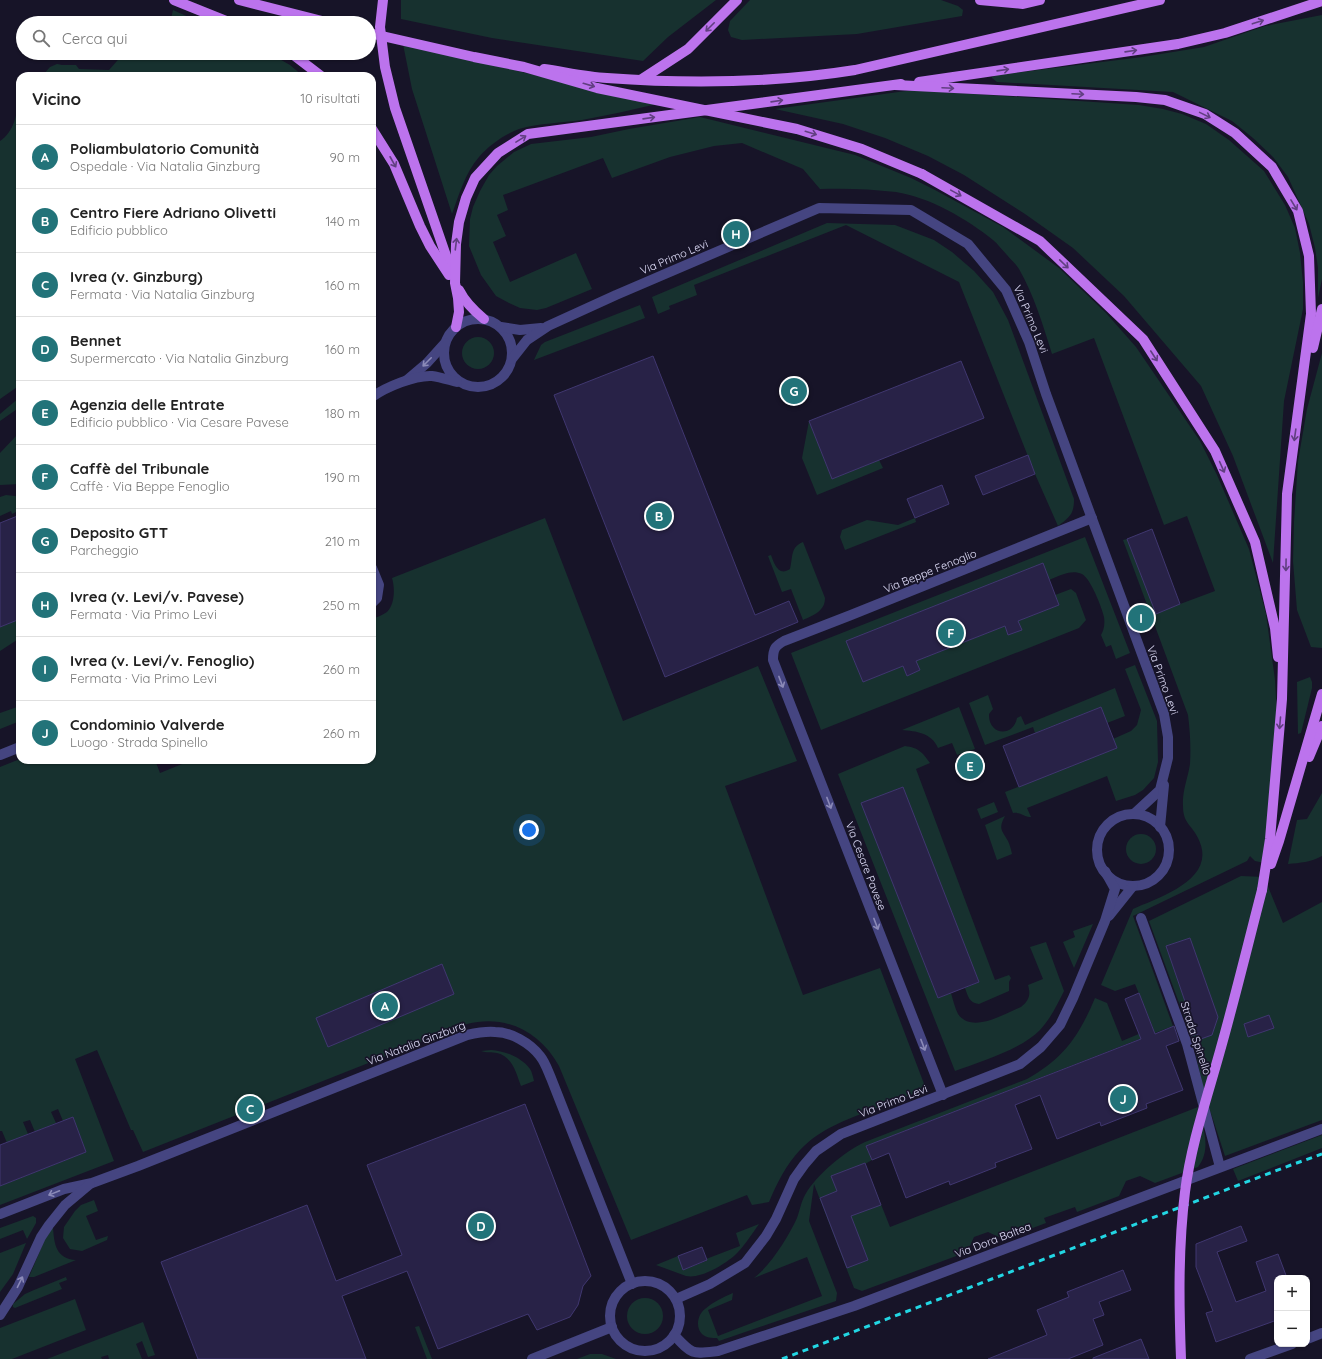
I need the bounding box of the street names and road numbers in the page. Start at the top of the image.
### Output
street label: Via Primo Levi [638,236,710,278]
street label: Via Primo Levi [1010,283,1052,355]
street label: Via Beppe Fenoglio [882,546,979,596]
street label: Via Primo Levi [1144,644,1182,716]
street label: Via Cesare Pavese [843,819,889,913]
street label: Strada Spinello [1178,1000,1215,1077]
street label: Via Natalia Ginzburg [365,1018,467,1068]
street label: Via Primo Levi [857,1081,929,1121]
street label: Via Dora Baltea [953,1219,1033,1261]

